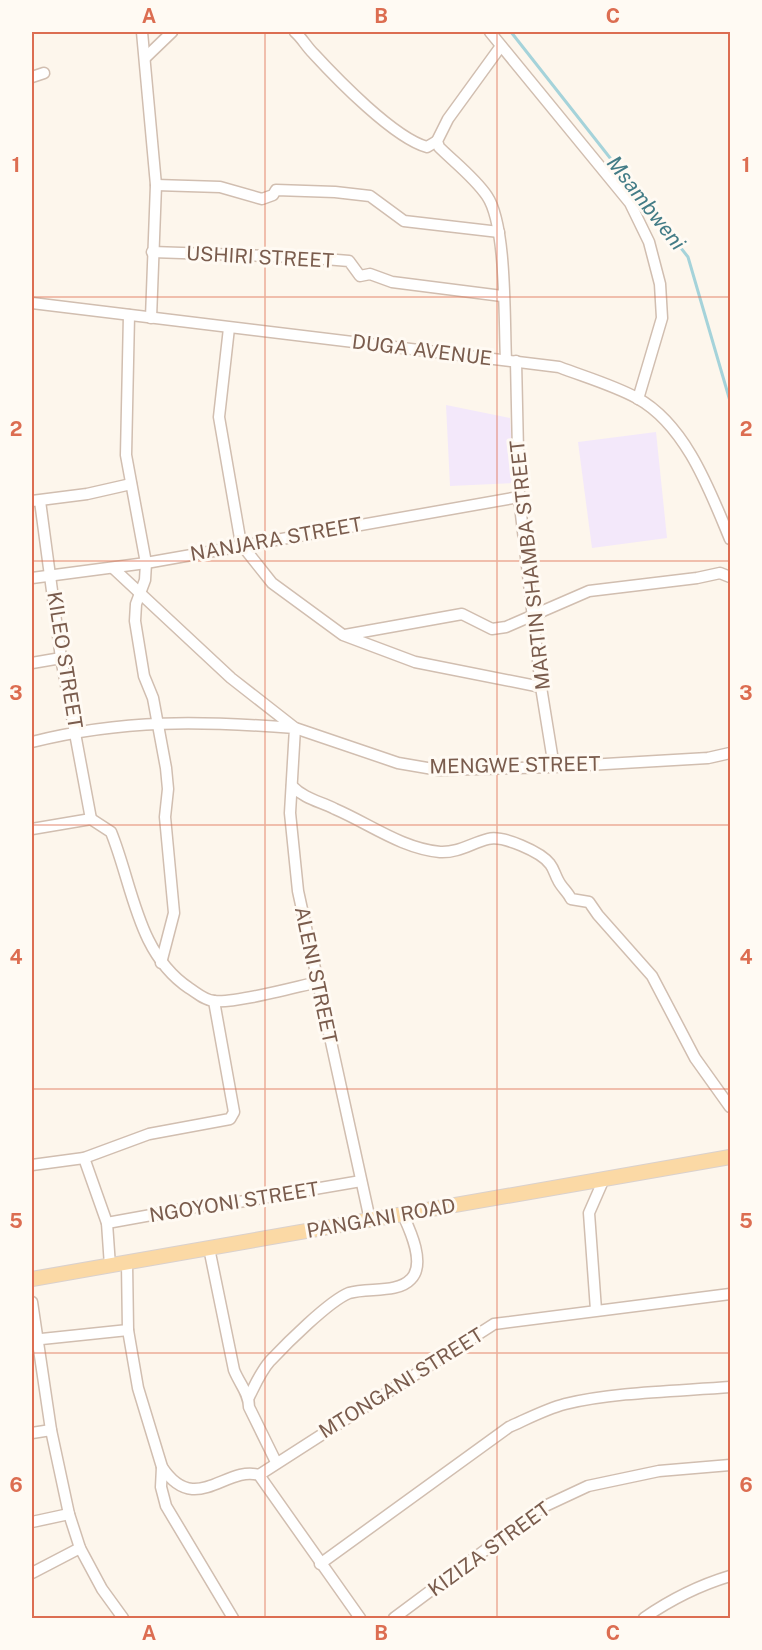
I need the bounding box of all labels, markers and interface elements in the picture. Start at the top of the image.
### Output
text: A [142,4,156,28]
text: B [374,4,388,28]
text: C [606,4,620,28]
water label: Msambweni [602,151,691,255]
text: 1 [12,153,20,177]
text: 1 [742,153,750,177]
street label: USHIRI STREET [185,241,335,273]
street label: DUGA AVENUE [351,329,493,371]
text: 2 [10,417,22,441]
text: 2 [740,417,752,441]
street label: MARTIN SHAMBA STREET [505,439,555,691]
street label: NANJARA STREET [188,512,364,566]
street label: KILEO STREET [42,590,88,730]
text: 3 [9,681,23,705]
text: 3 [739,681,753,705]
street label: MENGWE STREET [429,752,601,778]
street label: ALENI STREET [290,904,342,1046]
text: 4 [9,945,23,969]
text: 4 [739,945,753,969]
street label: NGOYONI STREET [147,1177,321,1227]
street label: PANGANI ROAD [305,1193,457,1243]
text: 5 [9,1209,23,1233]
text: 5 [739,1209,753,1233]
street label: MTONGANI STREET [314,1323,488,1443]
text: 6 [9,1473,23,1497]
text: 6 [739,1473,753,1497]
street label: KIZIZA STREET [423,1497,555,1601]
text: A [142,1621,156,1645]
text: B [374,1621,388,1645]
text: C [606,1621,620,1645]

